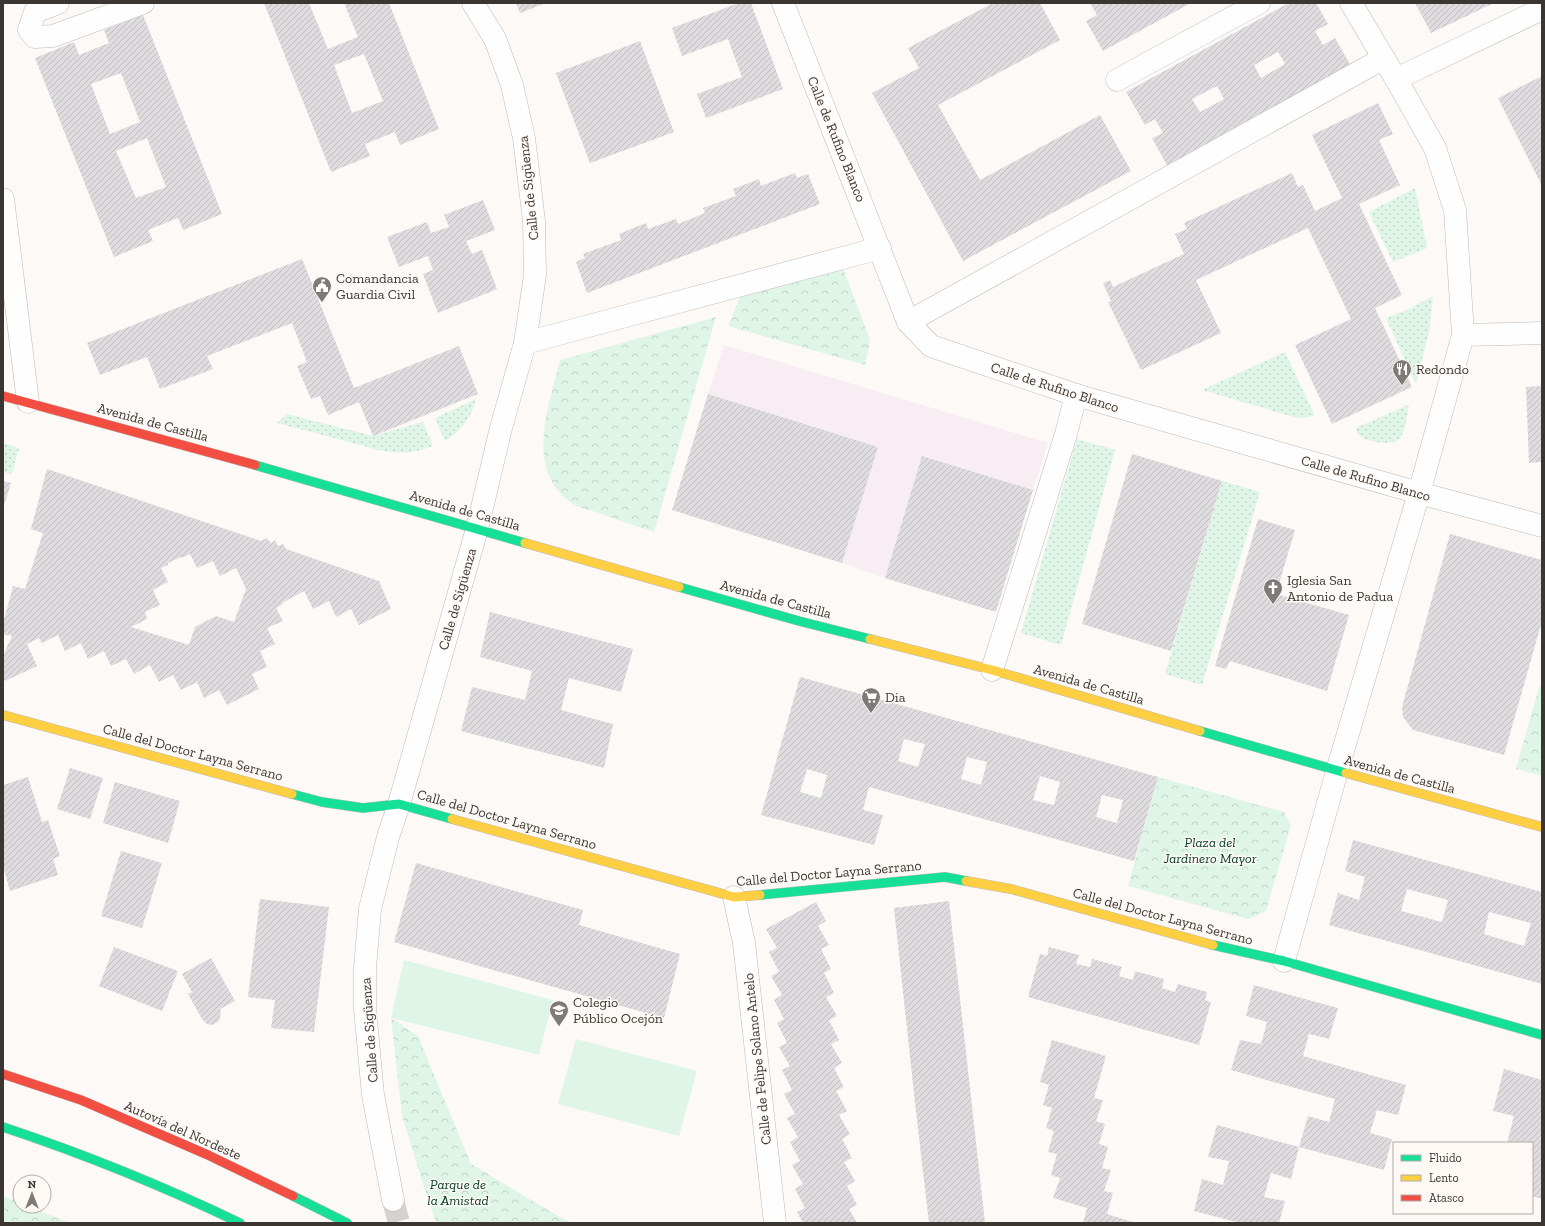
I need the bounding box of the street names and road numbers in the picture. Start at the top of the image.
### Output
street label: Calle de Rufino Blanco [804,74,869,204]
street label: Calle de Sigüenza [515,134,542,241]
street label: Calle de Rufino Blanco [989,359,1121,416]
street label: Avenida de Castilla [96,399,210,446]
street label: Calle de Rufino Blanco [1299,452,1433,505]
street label: Avenida de Castilla [408,487,522,534]
street label: Calle de Sigüenza [435,546,480,652]
street label: Avenida de Castilla [719,576,833,623]
street label: Avenida de Castilla [1032,661,1146,708]
street label: Calle del Doctor Layna Serrano [101,720,285,785]
street label: Avenida de Castilla [1343,751,1457,798]
street label: Calle del Doctor Layna Serrano [415,786,599,853]
street label: Calle del Doctor Layna Serrano [736,857,922,890]
street label: Calle del Doctor Layna Serrano [1071,884,1255,949]
street label: Calle de Felipe Solano Antelo [740,972,775,1146]
street label: Calle de Sigüenza [357,977,382,1083]
street label: Autovía del Nordeste [122,1097,244,1164]

